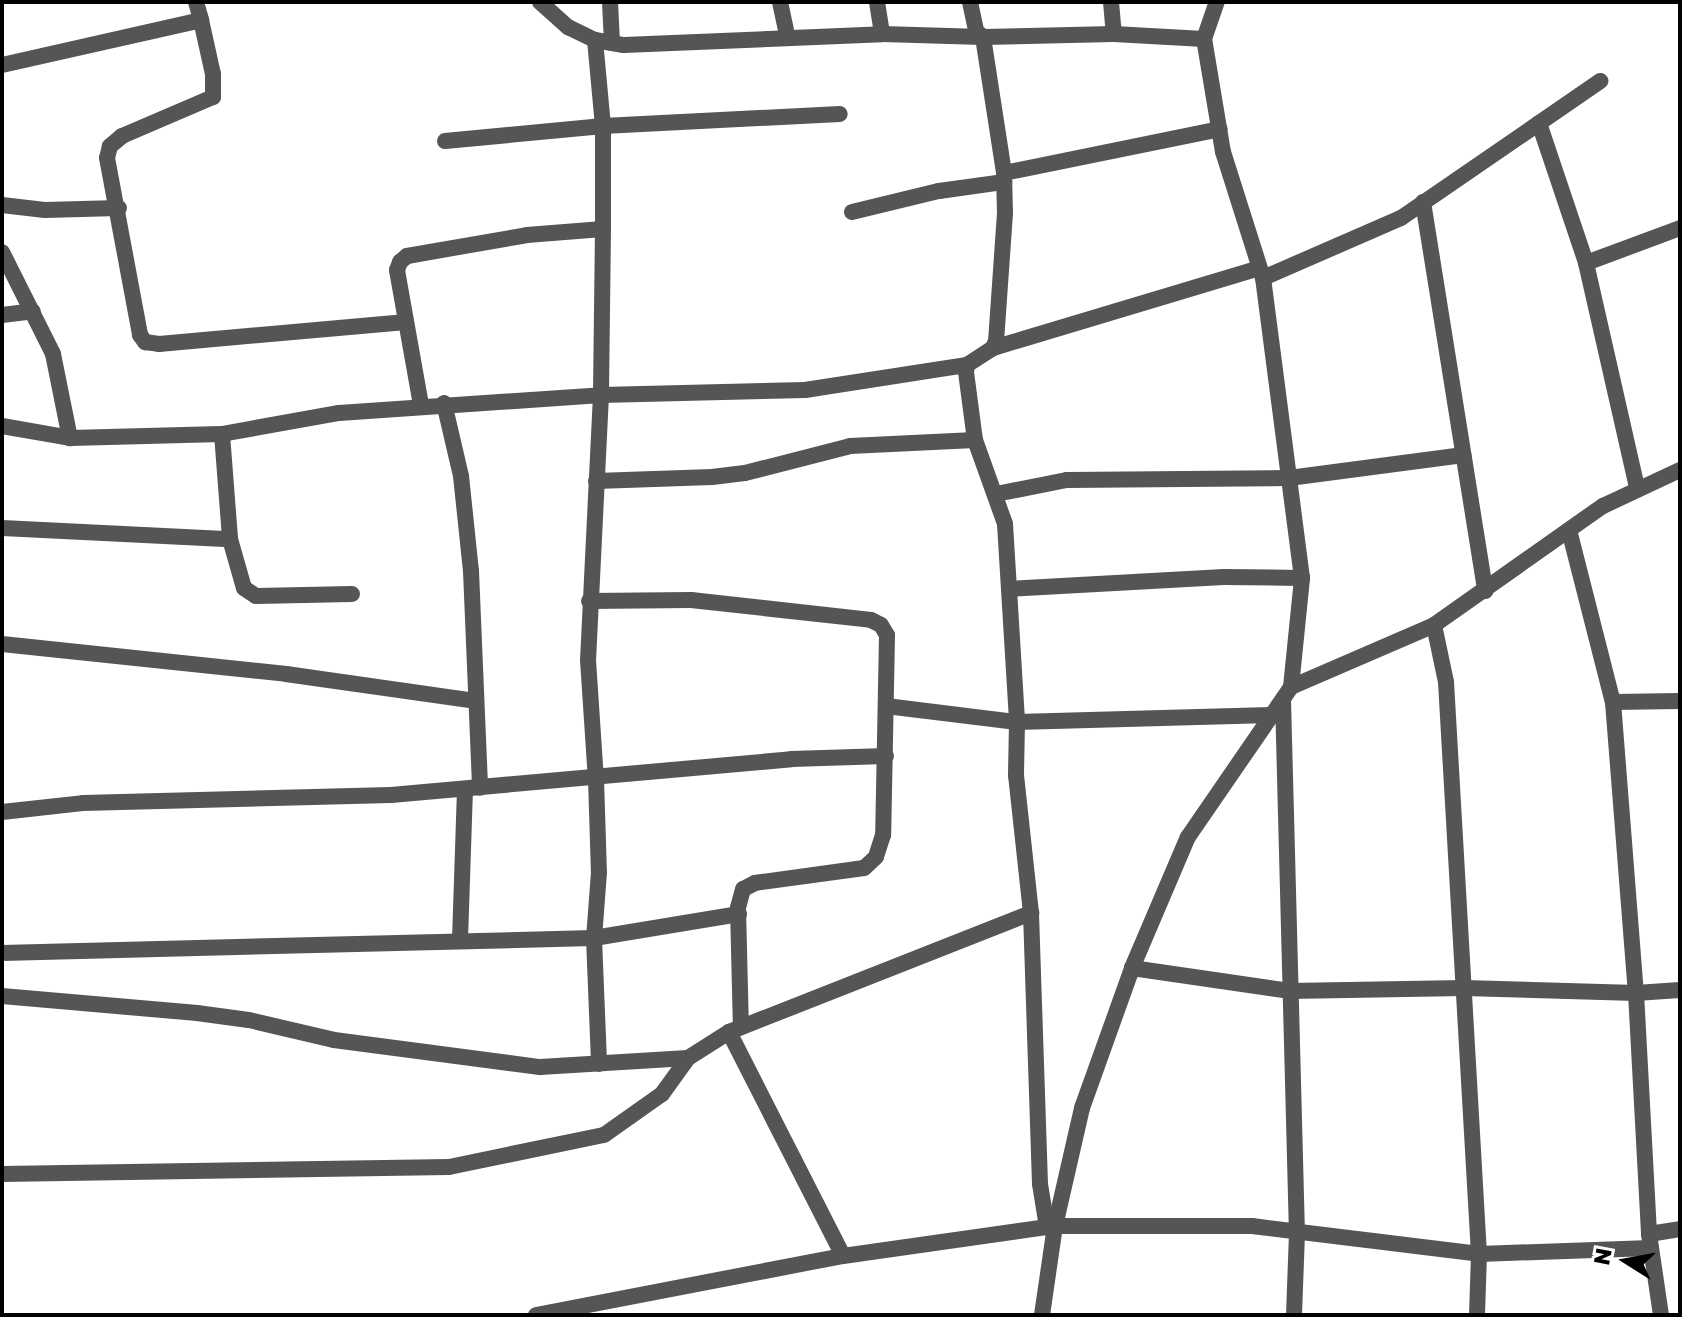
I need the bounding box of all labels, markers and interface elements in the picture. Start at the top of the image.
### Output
north arrow [1586,1221,1666,1301]
text: N [1587,1246,1617,1267]

